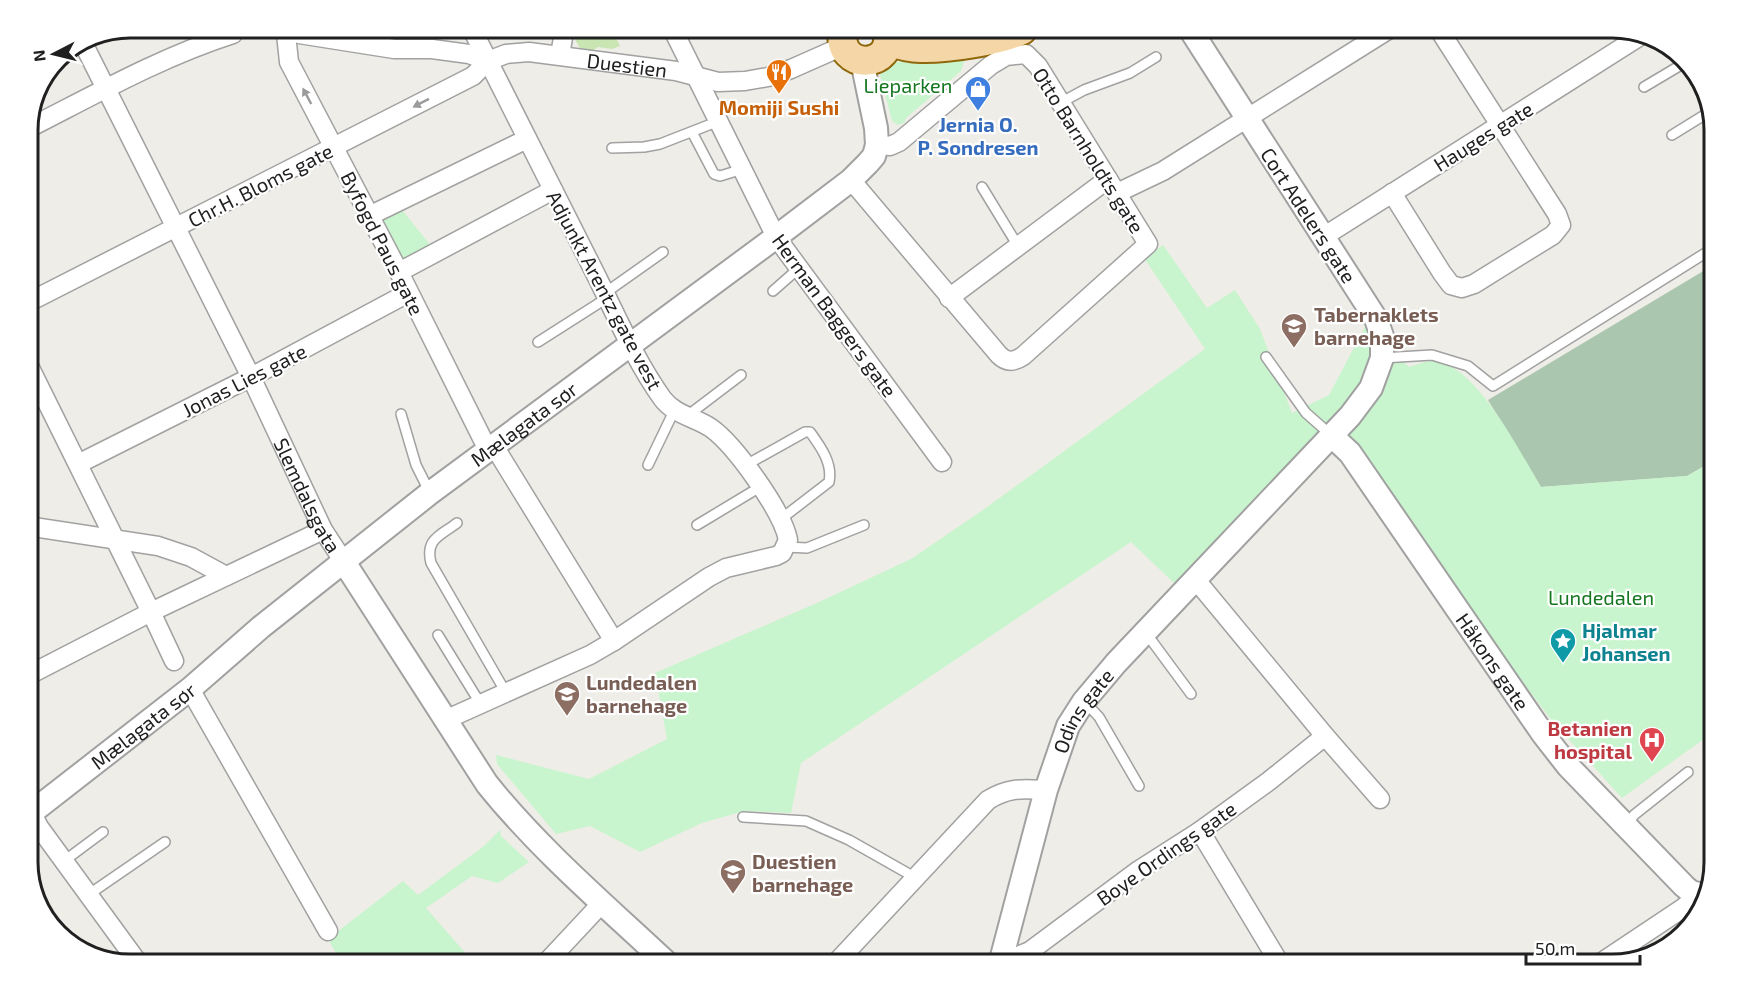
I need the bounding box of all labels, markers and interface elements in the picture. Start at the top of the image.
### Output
north arrow [24,24,84,84]
street label: Duestien [586,48,669,82]
text: N [28,49,49,63]
restaurant icon: Momiji Sushi [764,57,794,95]
street label: Otto Barnholdts gate [1028,63,1150,237]
park label: Lieparken [864,73,952,97]
shop icon: Jernia O. P. Sondresen [963,74,993,112]
one-way arrow [302,88,311,105]
place label: Momiji Sushi [719,95,839,119]
street label: Hauges gate [1429,96,1537,176]
one-way arrow [412,98,429,108]
place label: Jernia O. P. Sondresen [917,112,1039,159]
street label: Chr.H. Bloms gate [184,138,336,232]
street label: Cort Adelers gate [1256,143,1362,287]
street label: Byfogd Paus gate [336,167,430,319]
street label: Adjunkt Arentz gate vest [542,186,668,394]
street label: Herman Baggers gate [768,229,902,401]
place label: Tabernaklets barnehage [1314,302,1439,349]
school or university icon: Tabernaklets barnehage [1279,311,1309,349]
street label: Jonas Lies gate [178,338,310,422]
street label: Mælagata sør [466,376,582,471]
street label: Slemdalsgata [269,434,346,557]
park label: Lundedalen [1548,585,1654,609]
street label: Håkons gate [1451,608,1535,714]
place label: Hjalmar Johansen [1582,618,1671,665]
place icon: Hjalmar Johansen [1548,626,1578,664]
street label: Odins gate [1048,664,1118,756]
place label: Lundedalen barnehage [586,670,697,717]
street label: Mælagata sør [86,677,200,774]
school or university icon: Lundedalen barnehage [552,679,582,717]
place label: Betanien hospital [1547,716,1632,763]
hospital icon: Betanien hospital [1637,725,1667,763]
street label: Boye Ordings gate [1092,796,1240,910]
place label: Duestien barnehage [752,849,853,896]
school or university icon: Duestien barnehage [718,857,748,895]
scale bar [1526,928,1640,966]
text: 50 m [1535,937,1575,959]

